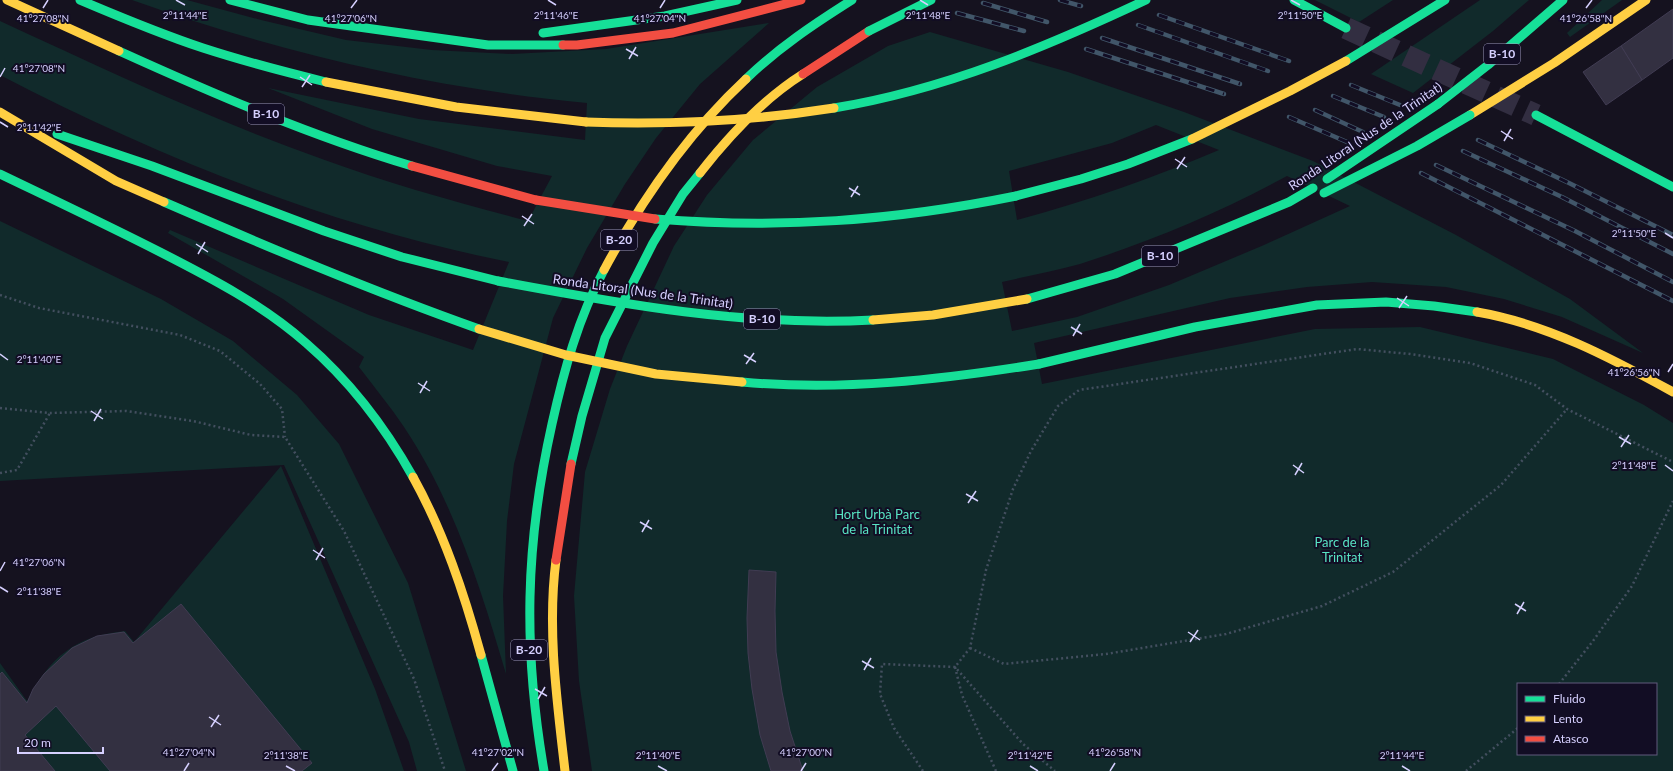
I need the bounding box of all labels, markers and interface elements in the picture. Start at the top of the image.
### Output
text: 2°11'44"E [163,9,208,21]
text: 2°11'46"E [534,9,579,21]
text: 2°11'48"E [906,9,951,21]
text: 2°11'50"E [1278,9,1323,21]
text: 41°27'08"N [17,12,69,24]
text: 41°27'06"N [325,12,377,24]
text: 41°27'04"N [634,12,686,24]
text: 41°26'58"N [1560,12,1612,24]
road number: B-10 [1484,44,1520,64]
text: 41°27'08"N [13,62,65,74]
street label: Ronda Litoral (Nus de la Trinitat) [1285,79,1445,193]
road number: B-10 [248,104,284,124]
text: 2°11'42"E [17,121,62,133]
text: 2°11'50"E [1612,227,1657,239]
road number: B-20 [601,230,637,250]
road number: B-10 [1142,246,1178,266]
street label: Ronda Litoral (Nus de la Trinitat) [552,270,734,312]
road number: B-10 [744,309,780,329]
text: 2°11'40"E [17,353,62,365]
text: 41°26'56"N [1608,366,1660,378]
text: 2°11'48"E [1612,459,1657,471]
park label: Hort Urbà Parc de la Trinitat [834,506,920,537]
park label: Parc de la Trinitat [1314,534,1370,565]
text: 41°27'06"N [13,556,65,568]
text: 2°11'38"E [17,585,62,597]
road number: B-20 [511,640,547,660]
legend [1517,683,1657,755]
text: Fluido [1553,691,1586,706]
text: Lento [1553,711,1583,726]
scale bar [18,729,103,755]
text: Atasco [1553,731,1589,746]
text: 20 m [24,735,51,750]
text: 41°27'04"N [163,746,215,758]
text: 41°27'02"N [472,746,524,758]
text: 41°27'00"N [780,746,832,758]
text: 41°26'58"N [1089,746,1141,758]
text: 2°11'38"E [264,749,309,761]
text: 2°11'40"E [636,749,681,761]
text: 2°11'42"E [1008,749,1053,761]
text: 2°11'44"E [1380,749,1425,761]

